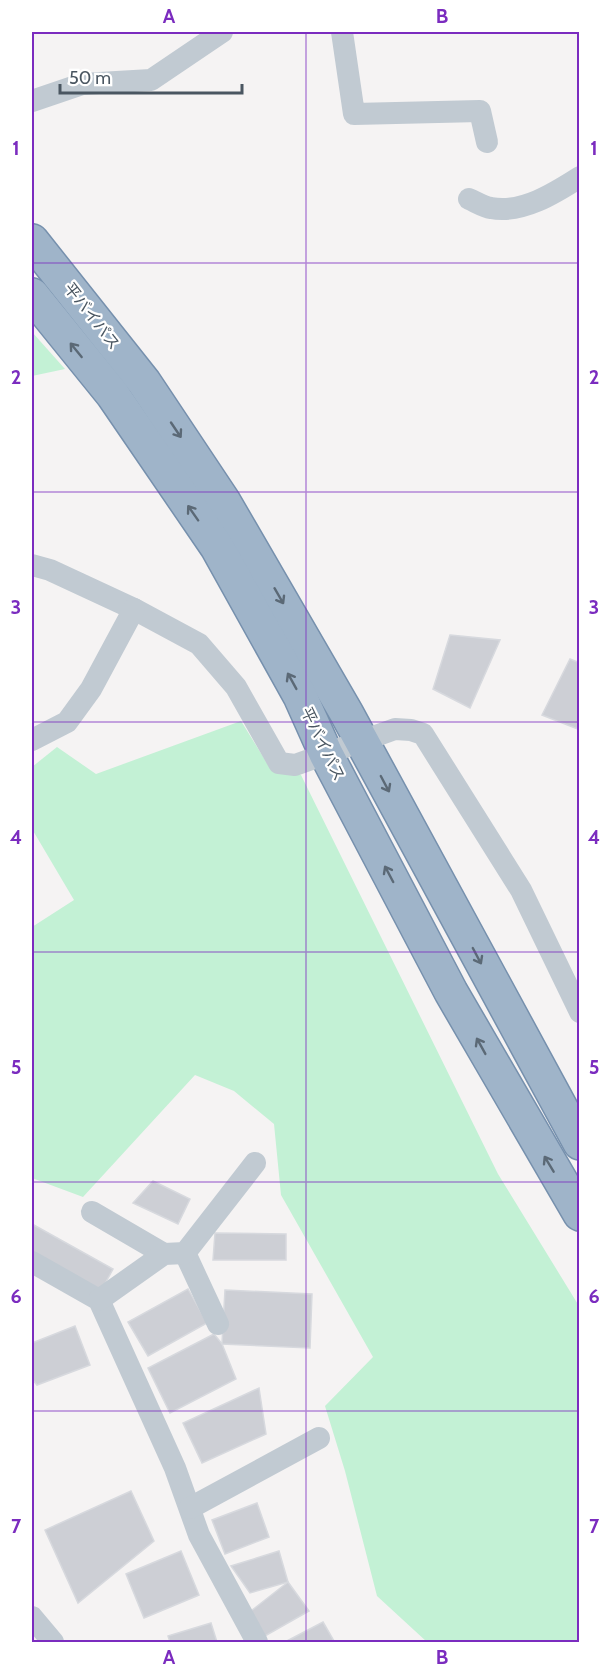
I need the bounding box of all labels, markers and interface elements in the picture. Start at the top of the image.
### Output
text: A [163,4,176,28]
text: B [436,4,448,28]
scale bar [60,57,242,95]
text: 50 m [69,67,111,89]
text: 1 [12,136,20,160]
text: 1 [590,136,598,160]
street label: 平バイパス [60,279,124,353]
one-way arrow [69,343,83,358]
text: 2 [11,365,21,389]
text: 2 [589,365,599,389]
one-way arrow [170,422,182,438]
one-way arrow [187,505,199,522]
one-way arrow [273,587,285,604]
text: 3 [11,595,21,619]
text: 3 [589,595,599,619]
one-way arrow [286,673,298,690]
street label: 平バイパス [297,704,349,784]
one-way arrow [379,775,391,792]
text: 4 [10,825,22,849]
text: 4 [588,825,600,849]
one-way arrow [383,866,395,883]
one-way arrow [471,947,483,964]
one-way arrow [475,1038,487,1055]
text: 5 [11,1055,21,1079]
text: 5 [589,1055,599,1079]
one-way arrow [543,1156,555,1173]
text: 6 [10,1284,22,1308]
text: 6 [588,1284,600,1308]
text: 7 [11,1514,22,1538]
text: 7 [589,1514,600,1538]
text: A [163,1645,176,1669]
text: B [436,1645,448,1669]

